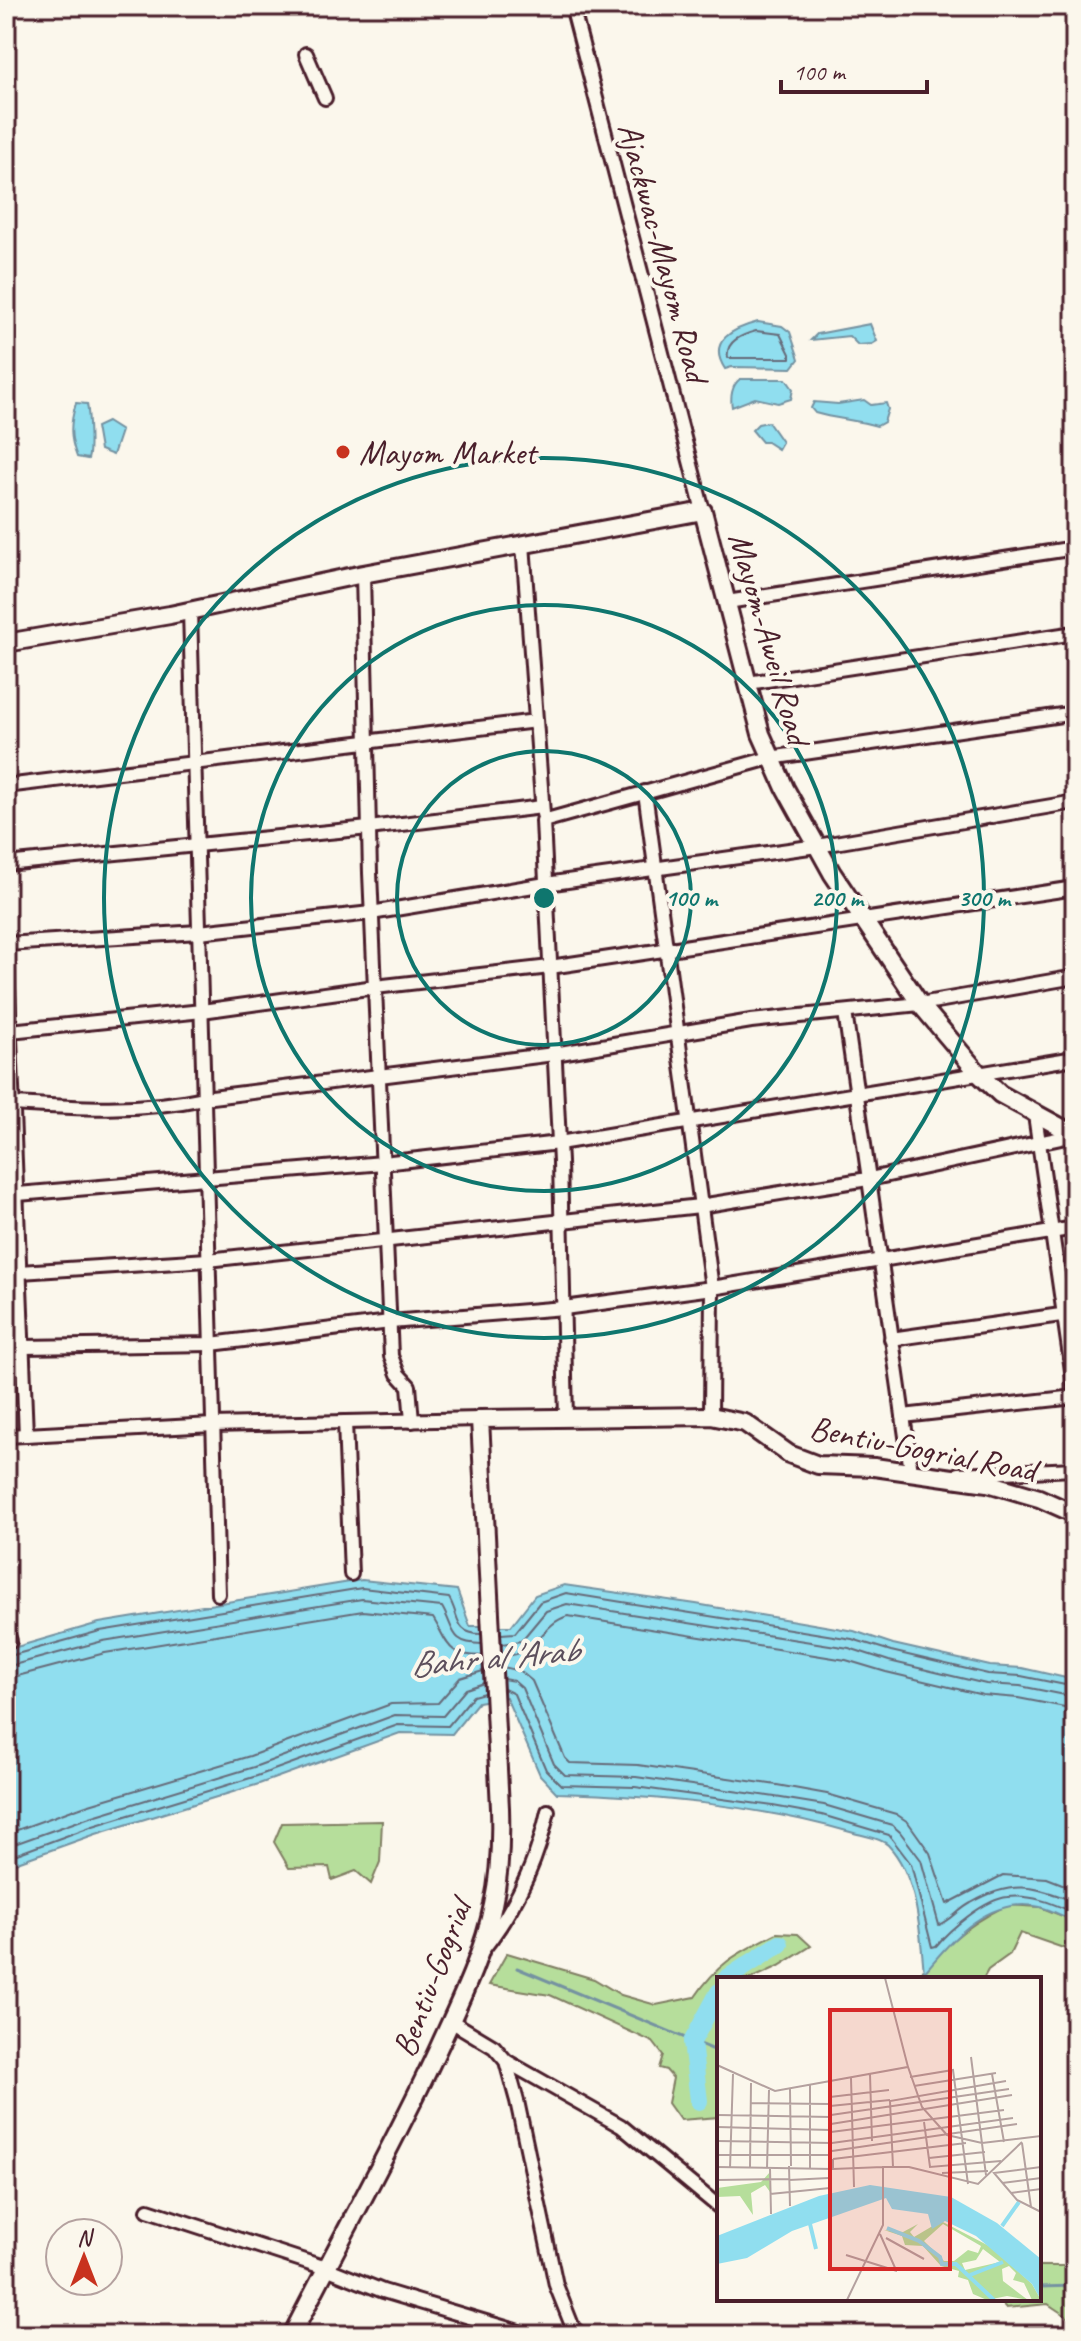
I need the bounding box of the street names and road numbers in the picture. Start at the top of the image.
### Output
street label: Ajackwac-Mayom Road [608,118,720,391]
street label: Mayom-Aweil Road [719,527,822,753]
street label: Bentiu-Gogrial Road [806,1406,1044,1492]
street label: Bentiu-Gogrial [382,1888,483,2063]

